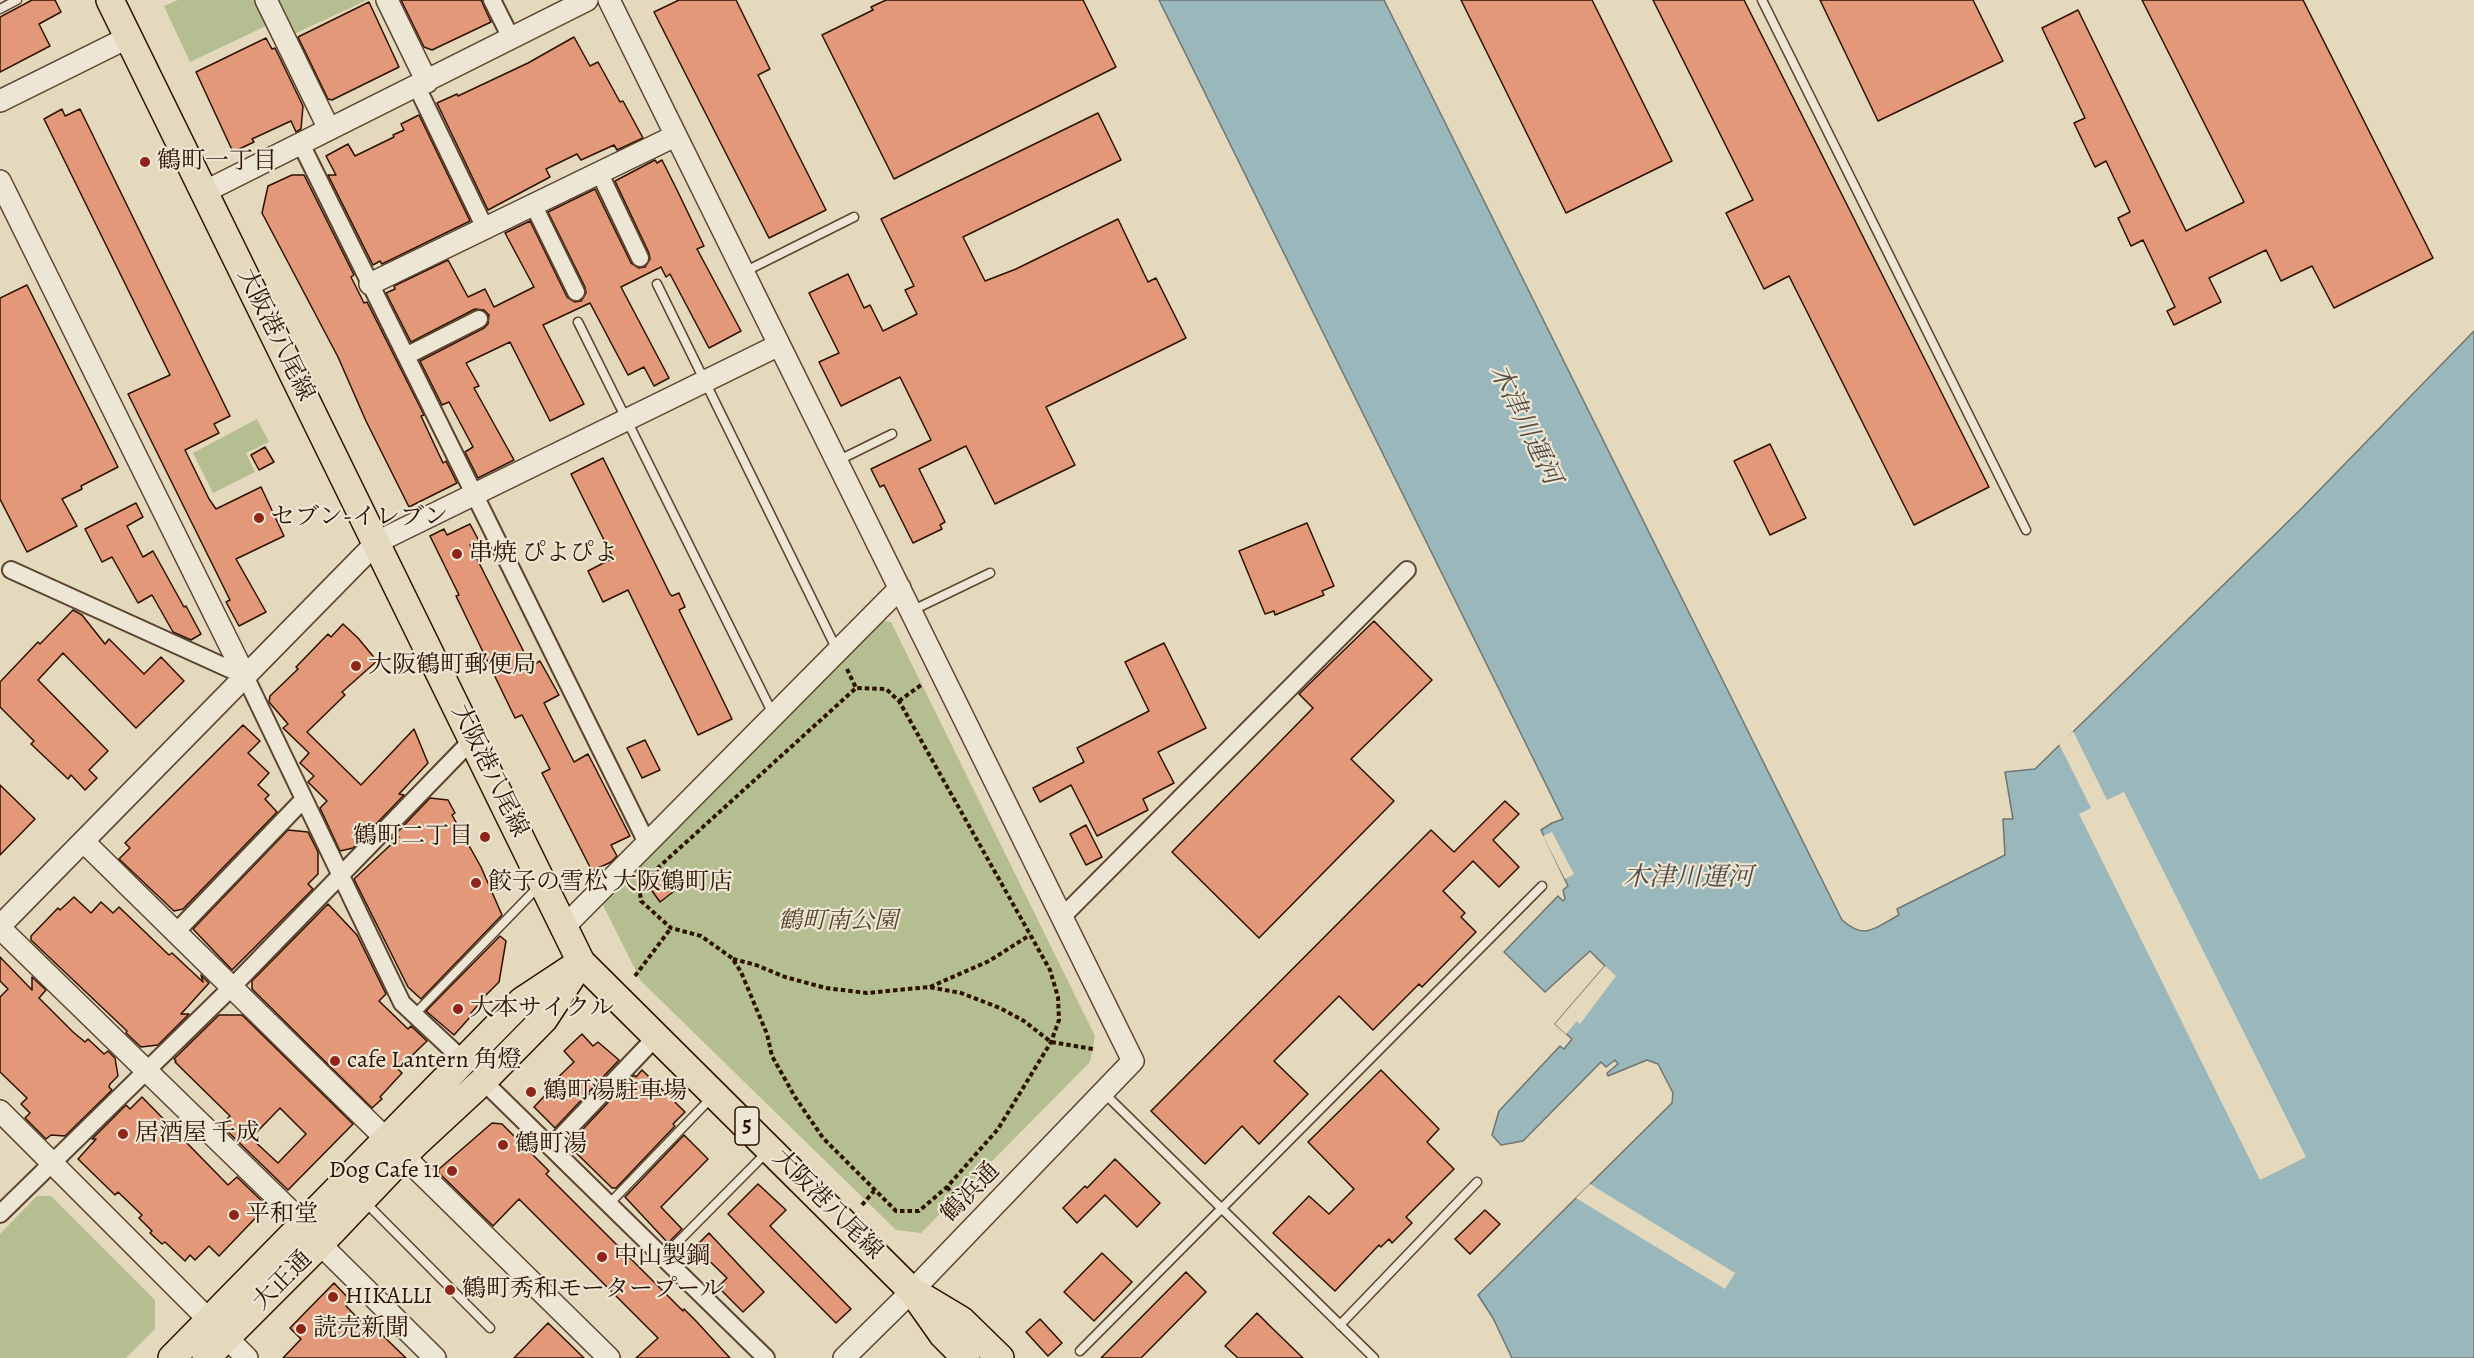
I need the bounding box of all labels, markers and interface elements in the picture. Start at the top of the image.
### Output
place label: 鶴町一丁目 [157,148,277,176]
marker: 鶴町一丁目 [138,155,152,169]
street label: 大阪港八尾線 [230,264,320,406]
water label: 木津川運河 [1481,360,1567,490]
place label: セブン-イレブン [271,504,448,532]
marker: セブン-イレブン [252,511,266,525]
place label: 串焼 ぴよぴよ [469,540,618,568]
marker: 串焼 ぴよぴよ [450,547,464,561]
place label: 大阪鶴町郵便局 [368,652,536,680]
marker: 大阪鶴町郵便局 [349,659,363,673]
street label: 大阪港八尾線 [444,700,534,842]
place label: 鶴町二丁目 [353,823,473,851]
marker: 鶴町二丁目 [478,830,492,844]
water label: 木津川運河 [1623,863,1753,895]
place label: 餃子の雪松 大阪鶴町店 [488,869,733,897]
marker: 餃子の雪松 大阪鶴町店 [469,876,483,890]
park label: 鶴町南公園 [778,908,898,936]
place label: 大本サイクル [470,995,614,1023]
marker: 大本サイクル [451,1002,465,1016]
place label: cafe Lantern 角燈 [347,1047,521,1075]
marker: cafe Lantern 角燈 [328,1054,342,1068]
place label: 鶴町湯駐車場 [543,1078,687,1106]
marker: 鶴町湯駐車場 [524,1085,538,1099]
road number: 5 [735,1107,759,1145]
place label: 居酒屋 千成 [135,1120,260,1148]
marker: 居酒屋 千成 [116,1127,130,1141]
place label: 鶴町湯 [515,1131,587,1159]
marker: 鶴町湯 [496,1138,510,1152]
street label: 大阪港八尾線 [766,1144,888,1266]
place label: Dog Cafe 11 [329,1157,440,1185]
street label: 鶴浜通 [936,1157,1006,1229]
marker: Dog Cafe 11 [445,1164,459,1178]
place label: 平和堂 [246,1201,318,1229]
marker: 平和堂 [227,1208,241,1222]
place label: 中山製鋼 [614,1243,710,1271]
street label: 大正通 [247,1245,319,1317]
marker: 中山製鋼 [595,1250,609,1264]
place label: 鶴町秀和モータープール [462,1276,724,1304]
place label: HIKALLI [345,1283,433,1311]
marker: 鶴町秀和モータープール [443,1283,457,1297]
marker: HIKALLI [326,1290,340,1304]
place label: 読売新聞 [313,1315,409,1343]
marker: 読売新聞 [294,1322,308,1336]

